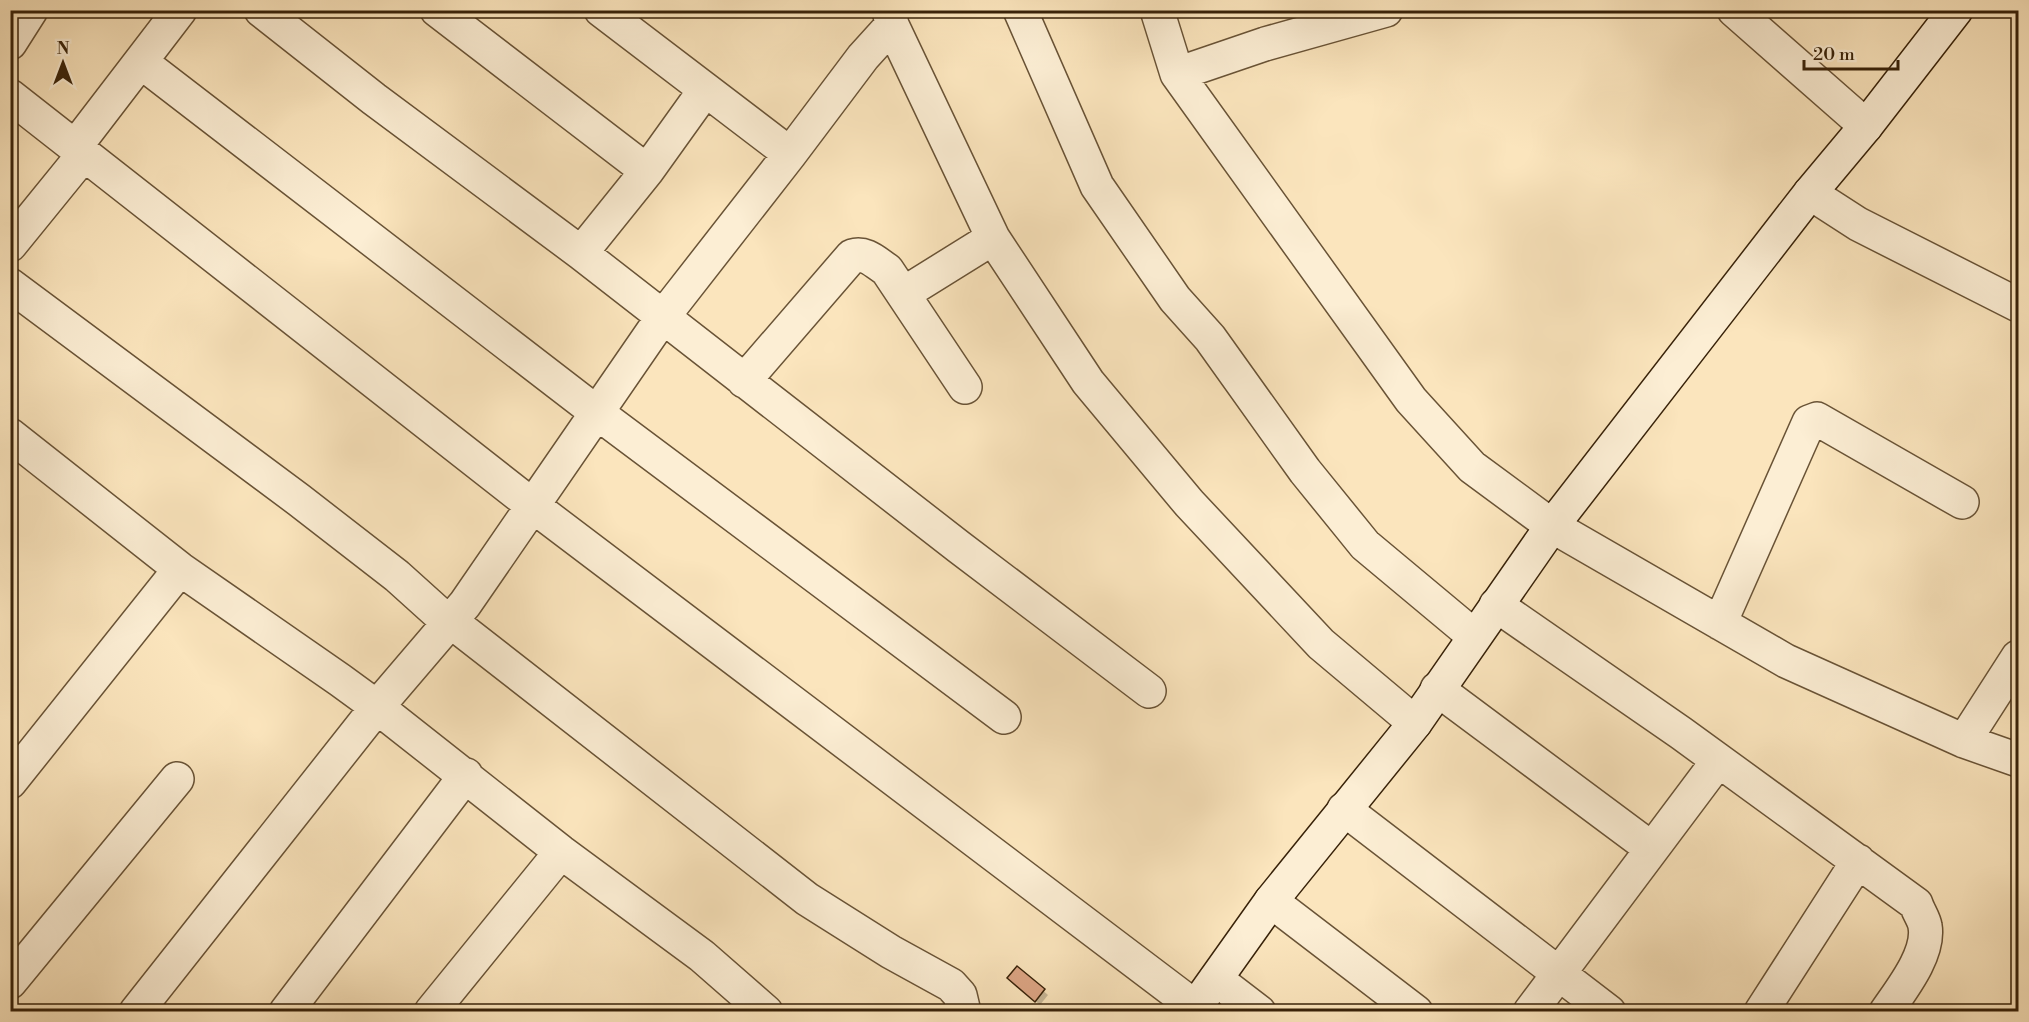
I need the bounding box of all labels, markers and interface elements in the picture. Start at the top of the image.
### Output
north arrow [33,33,93,93]
scale bar [1804,33,1898,71]
text: N [57,39,70,59]
text: 20 m [1813,43,1855,66]

